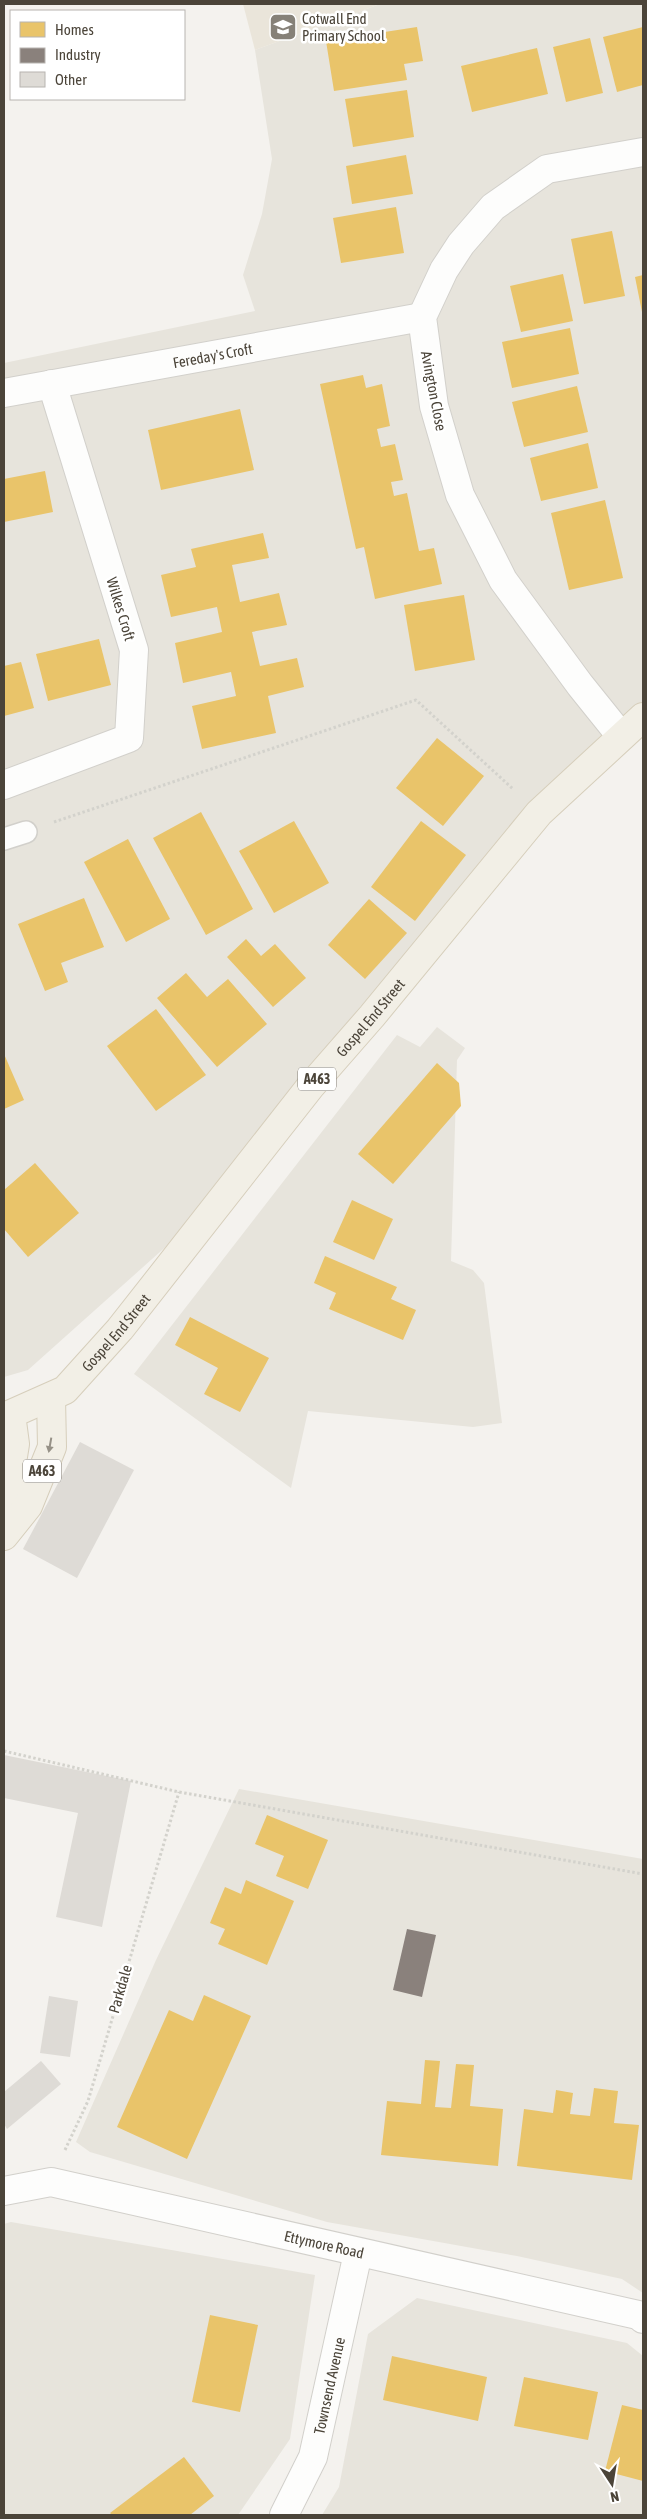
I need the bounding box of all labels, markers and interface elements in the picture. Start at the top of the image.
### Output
legend [10,10,185,100]
place label: Cotwall End Primary School [302,10,385,44]
school or university icon: Cotwall End Primary School [268,12,298,42]
text: Homes [55,21,94,38]
text: Industry [55,46,101,63]
text: Other [55,71,87,88]
street label: Fereday's Croft [171,340,254,371]
street label: Avington Close [418,350,450,433]
street label: Wilkes Croft [103,575,139,643]
street label: Gospel End Street [332,975,408,1060]
road number: A463 [298,1068,336,1090]
street label: Gospel End Street [78,1290,153,1374]
one-way arrow [46,1438,54,1454]
road number: A463 [23,1460,61,1482]
street label: Parkdale [105,1963,135,2015]
street label: Ettymore Road [283,2227,366,2261]
street label: Townsend Avenue [310,2335,348,2436]
north arrow [587,2459,637,2509]
text: N [609,2488,620,2505]

